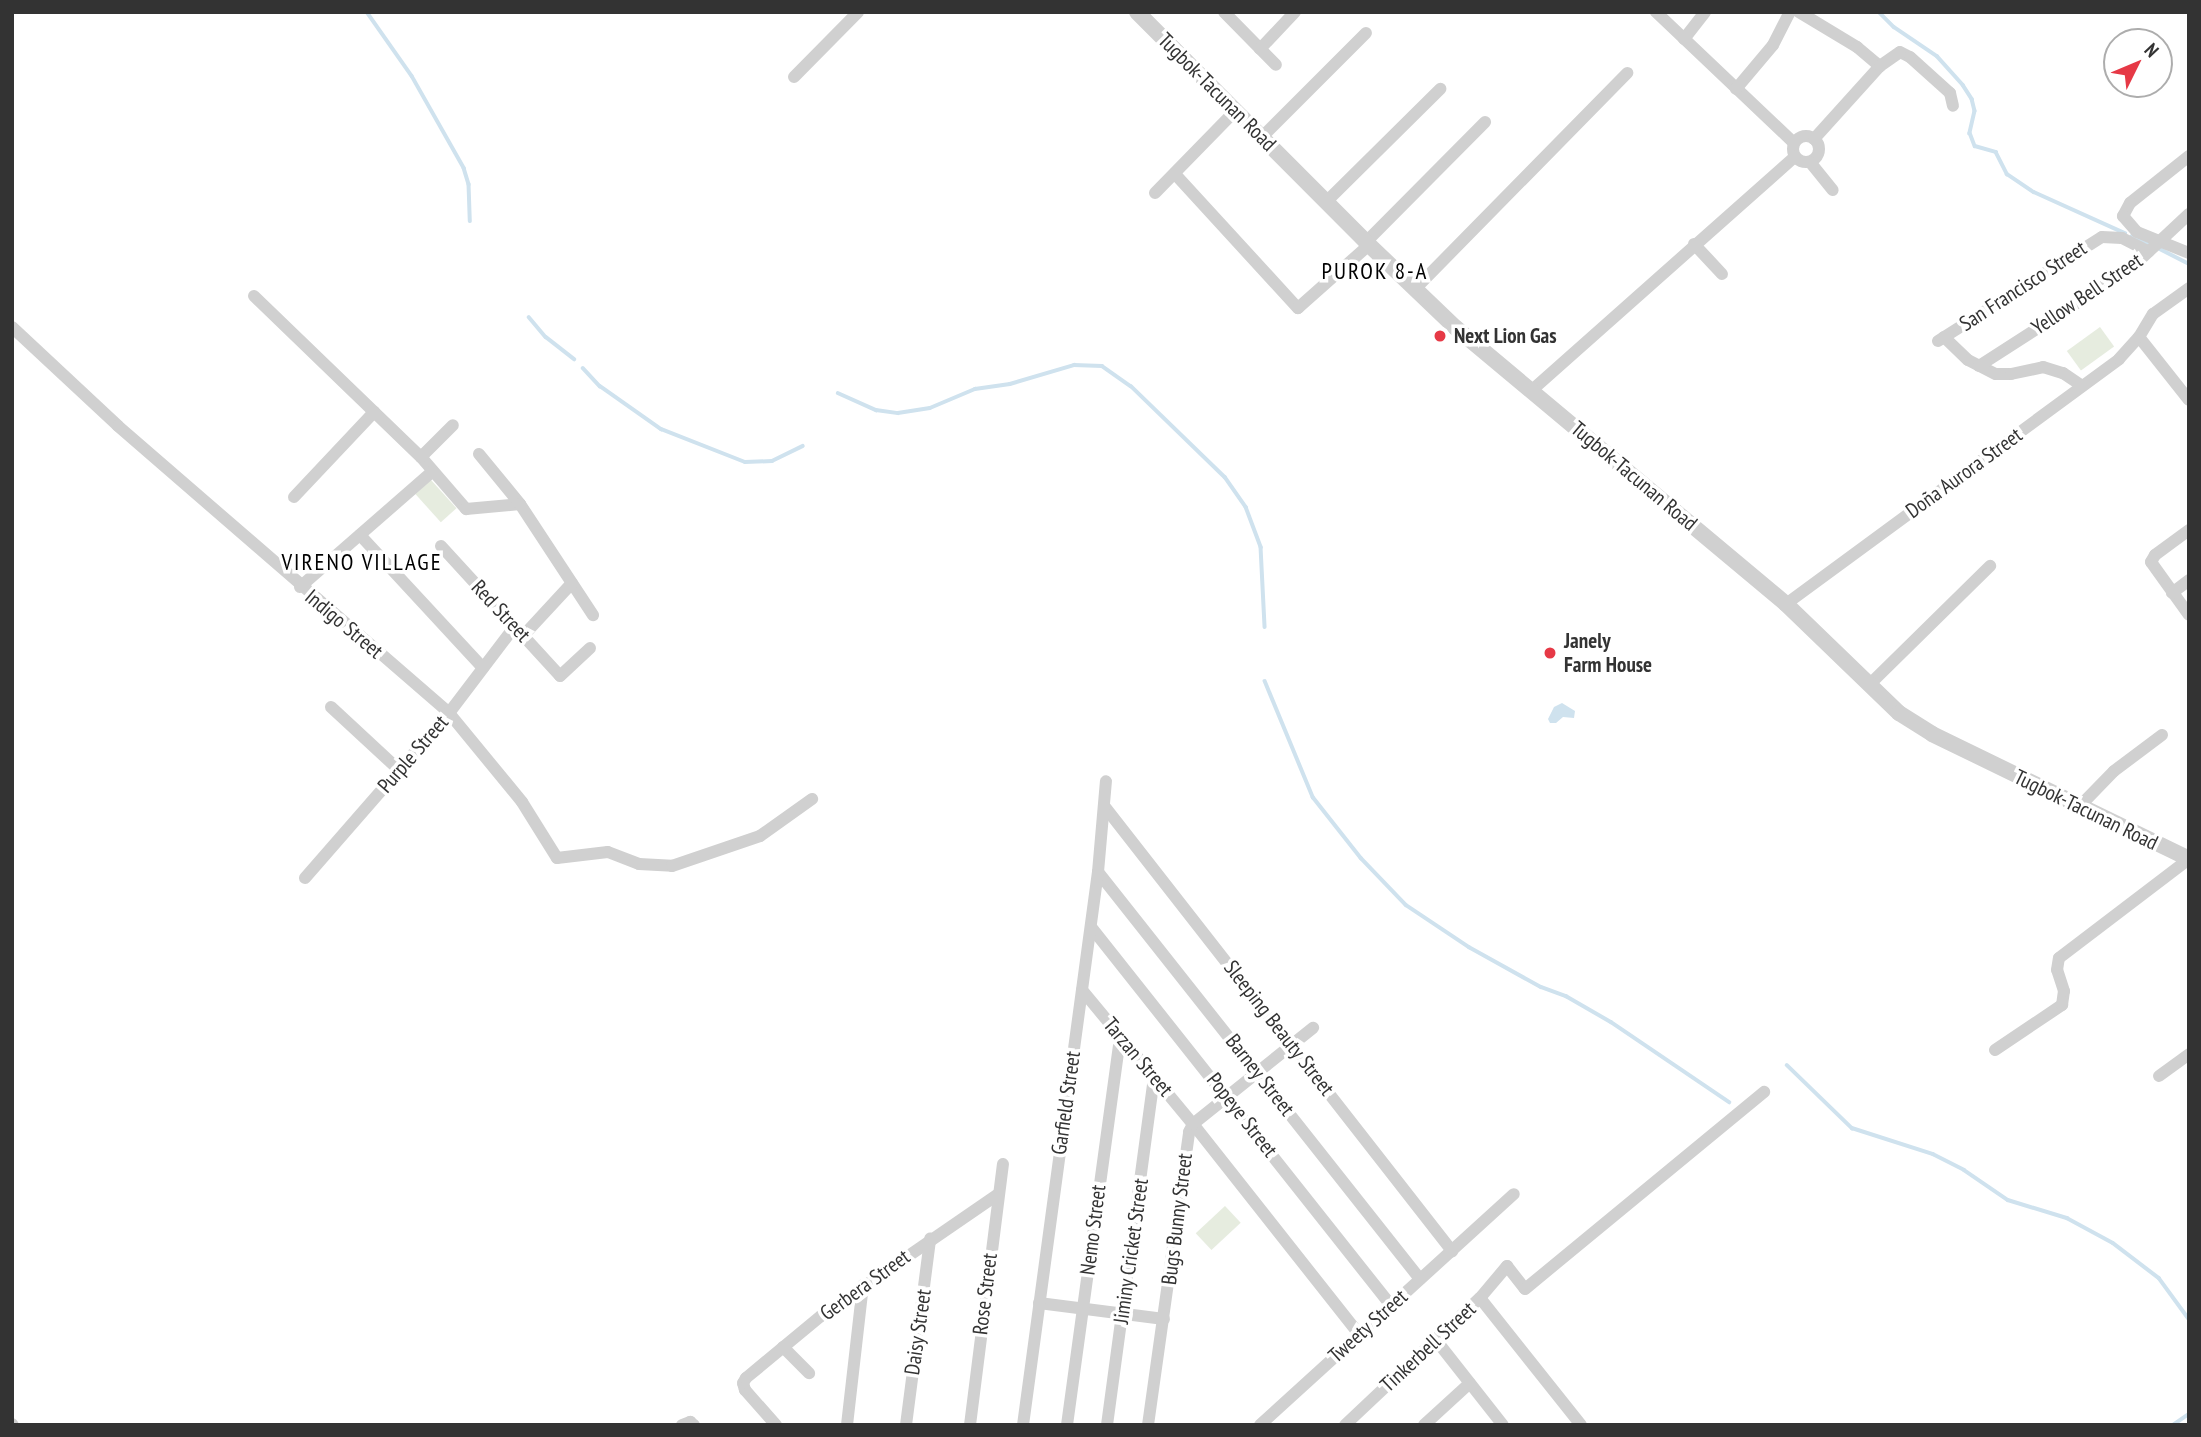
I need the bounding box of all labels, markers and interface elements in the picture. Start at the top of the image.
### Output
street label: Tugbok-Tacunan Road [1153,28,1281,156]
north arrow [2103,28,2173,98]
text: N [2140,38,2164,62]
street label: San Francisco Street [1955,236,2091,336]
street label: Yellow Bell Street [2027,248,2147,340]
district label: PUROK 8-A [1322,257,1428,285]
place label: Next Lion Gas [1454,323,1557,349]
marker: Next Lion Gas [1432,328,1448,344]
street label: Tugbok-Tacunan Road [1566,416,1702,536]
street label: Doña Aurora Street [1901,422,2027,524]
district label: VIRENO VILLAGE [283,548,441,576]
street label: Red Street [466,575,536,647]
street label: Indigo Street [300,584,388,664]
place label: Janely Farm House [1564,628,1652,678]
marker: Janely Farm House [1542,645,1558,661]
street label: Purple Street [373,710,453,798]
street label: Tugbok-Tacunan Road [2010,764,2162,856]
street label: Sleeping Beauty Street [1218,955,1340,1101]
street label: Tarzan Street [1098,1013,1178,1101]
street label: Barney Street [1220,1029,1300,1121]
street label: Garfield Street [1046,1050,1086,1156]
street label: Popeye Street [1201,1068,1283,1162]
street label: Bugs Bunny Street [1156,1152,1198,1286]
street label: Jiminy Cricket Street [1108,1177,1154,1325]
street label: Nemo Street [1075,1183,1111,1277]
street label: Gerbera Street [815,1244,915,1326]
street label: Rose Street [967,1252,1003,1336]
street label: Tweety Street [1323,1284,1413,1368]
street label: Daisy Street [899,1287,937,1377]
street label: Tinkerbell Street [1375,1297,1481,1397]

